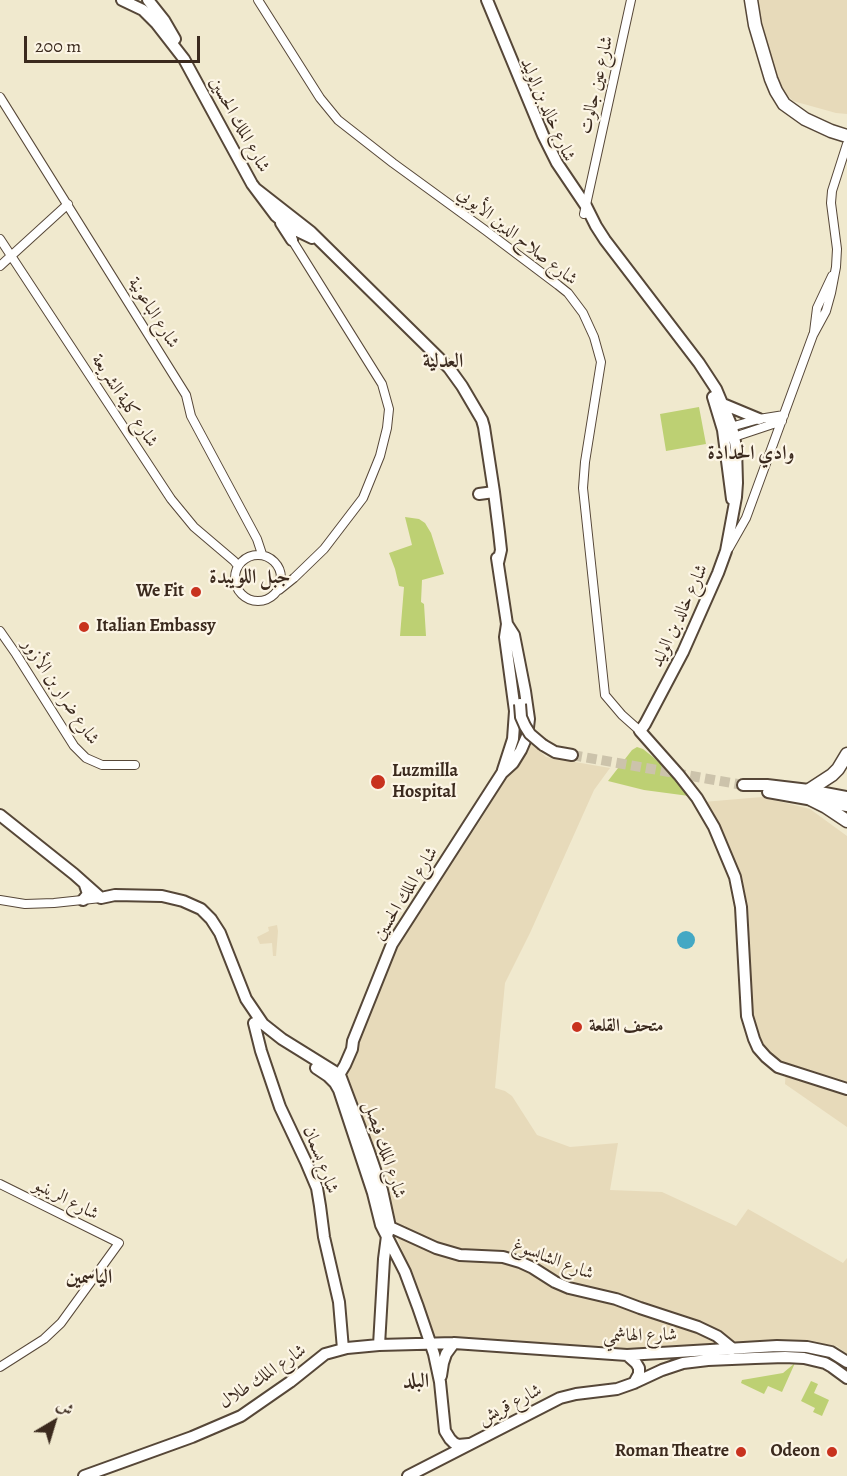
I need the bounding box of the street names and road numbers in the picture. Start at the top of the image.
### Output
street label: شارع عين جالوت [575,34,619,136]
street label: شارع خالد بن الوليد [515,55,579,165]
street label: شارع الملك الحسين [204,73,274,177]
street label: شارع صلاح الدين الأيوبي [453,183,581,291]
street label: شارع الباعونية [123,273,183,353]
street label: شارع كلية الشريعة [86,350,162,452]
street label: شارع خالد بن الوليد [647,561,713,671]
street label: شارع ضرار بن الأزور [17,635,103,749]
street label: شارع الملك الحسين [369,843,443,945]
street label: شارع الملك فيصل [358,1099,410,1201]
street label: شارع بسمان [297,1123,343,1197]
street label: شارع الرينبو [30,1174,102,1226]
street label: شارع الشابسوغ [509,1235,597,1285]
street label: شارع الهاشمي [603,1325,677,1347]
street label: شارع الملك طلال [215,1340,311,1414]
street label: شارع قريش [474,1380,546,1430]

